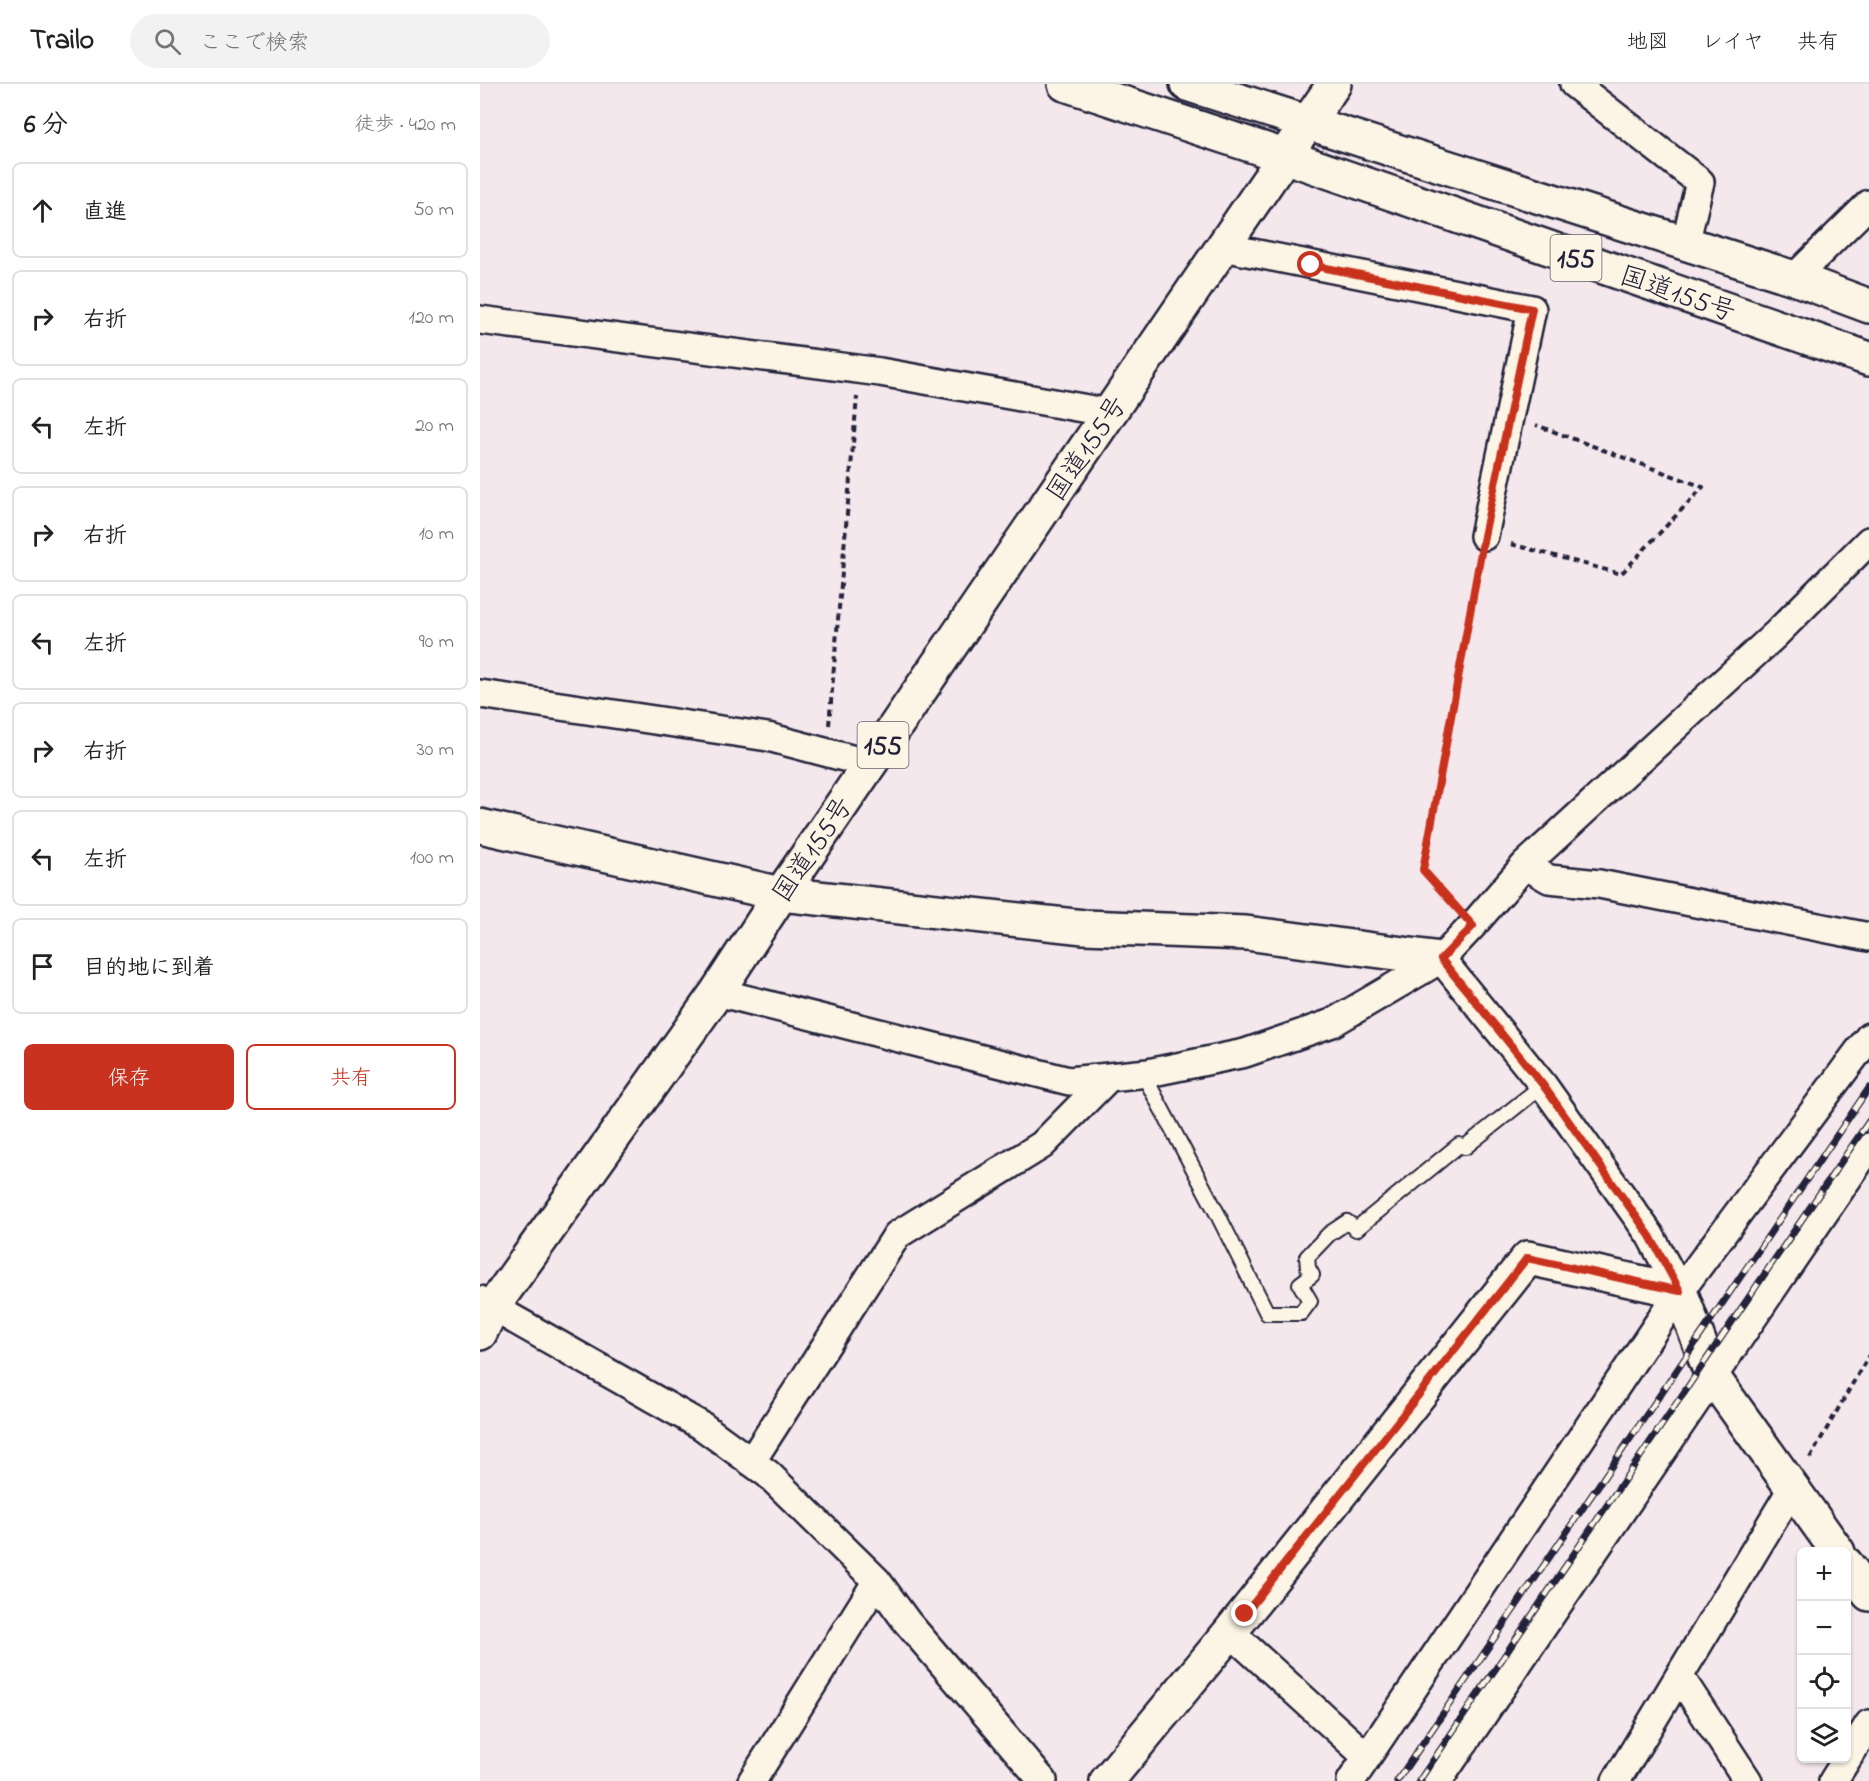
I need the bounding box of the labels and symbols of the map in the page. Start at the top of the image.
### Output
road number: 155 [1550,235,1602,281]
route start [1297,251,1323,277]
street label: 国道155号 [1614,257,1740,333]
street label: 国道155号 [1038,389,1138,510]
road number: 155 [858,722,908,768]
street label: 国道155号 [764,790,864,911]
route end [1231,1600,1257,1626]

